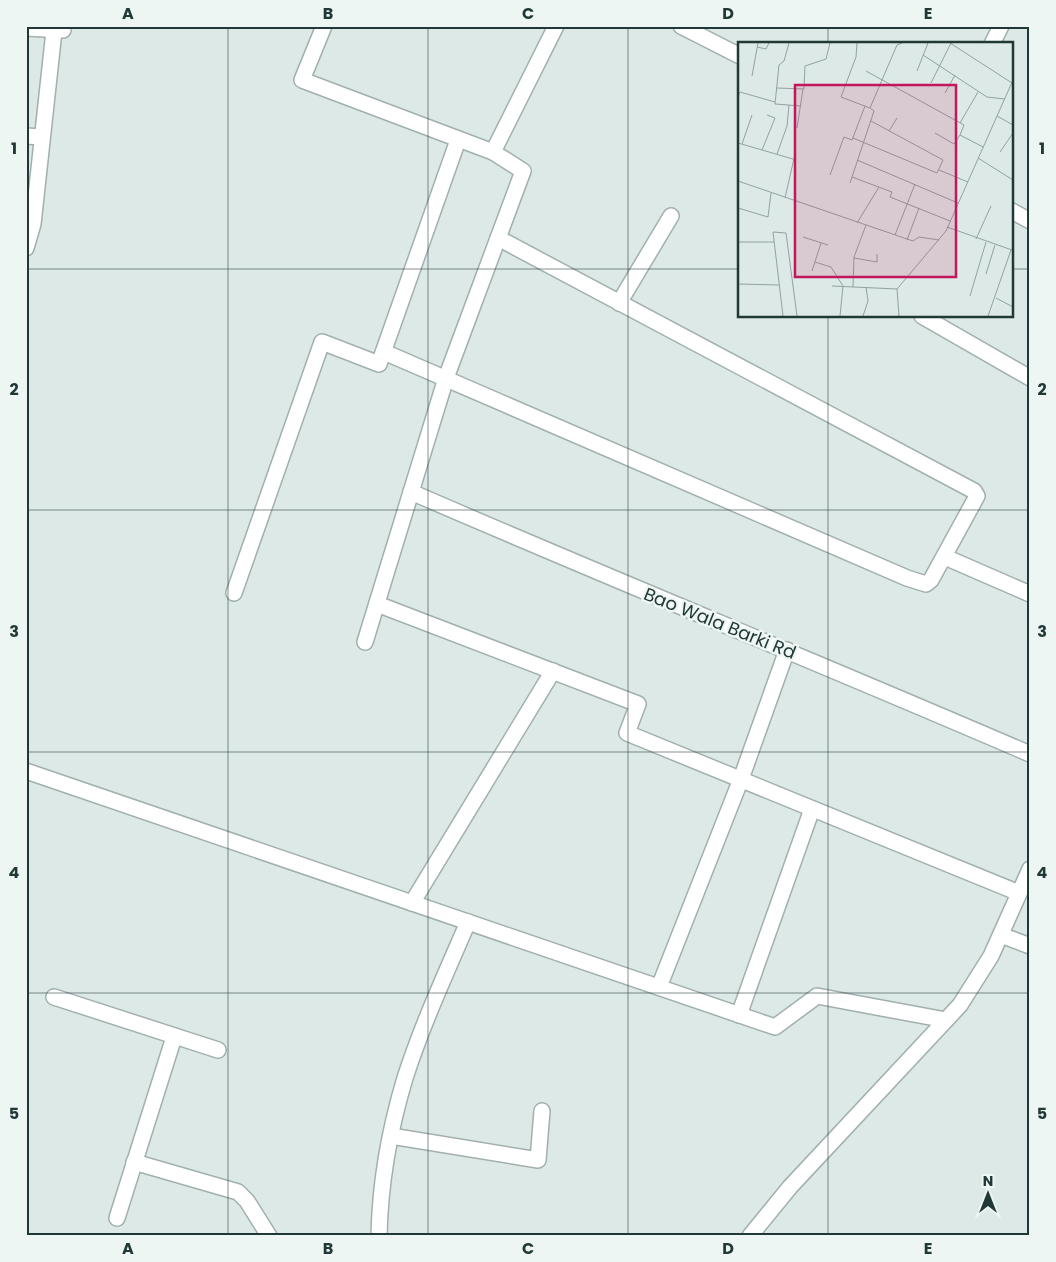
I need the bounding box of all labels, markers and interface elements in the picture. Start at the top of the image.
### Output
text: A [122,2,134,25]
text: B [323,2,333,25]
text: C [522,2,534,25]
text: D [722,2,734,25]
text: E [924,2,932,25]
inset map [738,42,1014,318]
text: 1 [11,137,17,160]
text: 1 [1039,137,1045,160]
text: 2 [9,378,19,401]
text: 2 [1037,378,1047,401]
street label: Bao Wala Barki Rd [640,581,800,665]
text: 3 [9,620,19,643]
text: 3 [1037,620,1047,643]
text: 4 [9,861,20,884]
text: 4 [1037,861,1048,884]
text: 5 [9,1102,19,1125]
text: 5 [1037,1102,1047,1125]
north arrow [964,1170,1014,1220]
text: N [983,1171,993,1191]
text: A [122,1237,134,1260]
text: B [323,1237,333,1260]
text: C [522,1237,534,1260]
text: D [722,1237,734,1260]
text: E [924,1237,932,1260]

